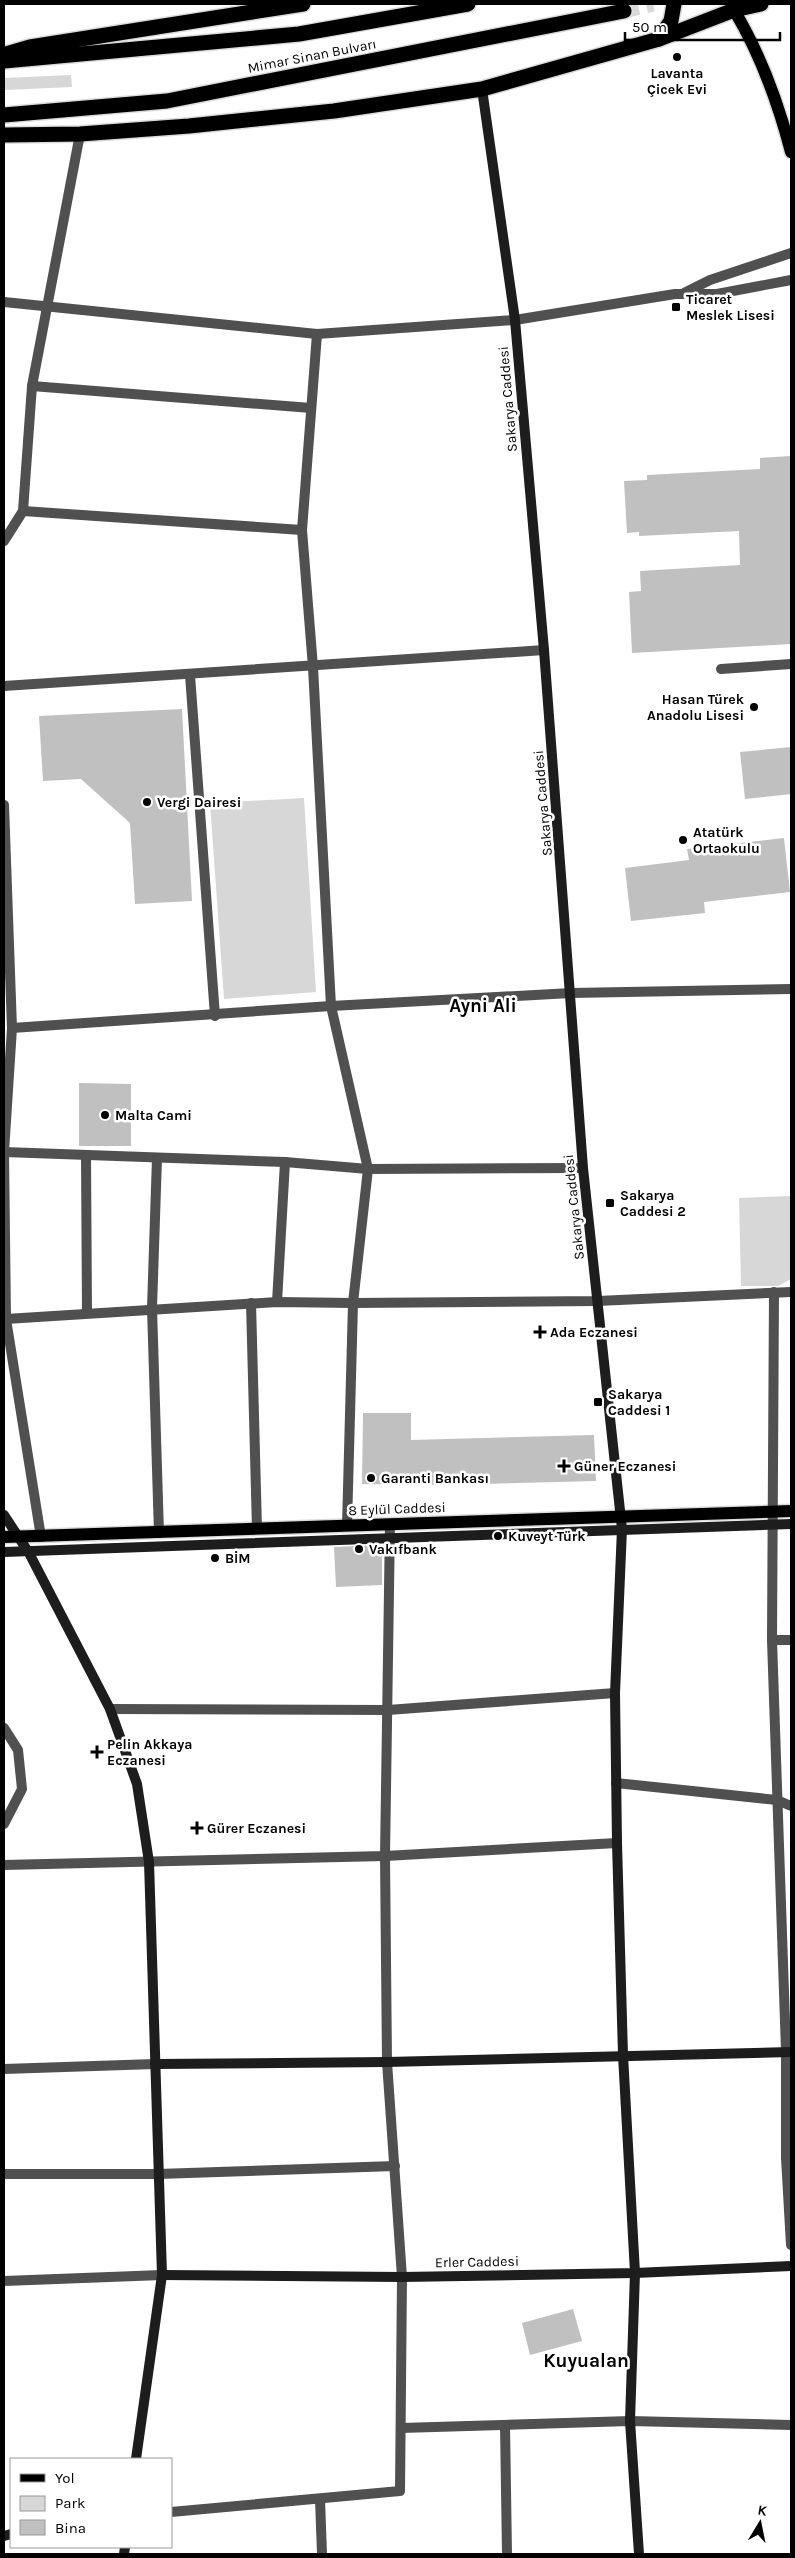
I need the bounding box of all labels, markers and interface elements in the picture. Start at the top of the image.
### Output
scale bar [625,10,780,42]
text: 50 m [632,18,667,36]
street label: Mimar Sinan Bulvarı [246,35,378,77]
marker: Lavanta Çicek Evi [671,51,683,63]
place label: Lavanta Çicek Evi [647,65,707,98]
place label: Ticaret Meslek Lisesi [686,291,775,324]
marker: Ticaret Meslek Lisesi [670,301,682,313]
street label: Sakarya Caddesi [495,345,521,453]
place label: Hasan Türek Anadolu Lisesi [647,691,745,724]
marker: Hasan Türek Anadolu Lisesi [748,701,760,713]
street label: Sakarya Caddesi [530,749,556,857]
place label: Vergi Dairesi [157,794,241,811]
marker: Vergi Dairesi [141,796,153,808]
place label: Atatürk Ortaokulu [693,824,760,857]
marker: Atatürk Ortaokulu [677,834,689,846]
district label: Ayni Ali [449,995,517,1017]
place label: Malta Cami [115,1107,192,1124]
marker: Malta Cami [99,1109,111,1121]
street label: Sakarya Caddesi [560,1153,588,1261]
place label: Sakarya Caddesi 2 [620,1187,686,1220]
marker: Sakarya Caddesi 2 [604,1197,616,1209]
place label: Ada Eczanesi [550,1324,638,1341]
marker: Ada Eczanesi [534,1326,546,1338]
place label: Sakarya Caddesi 1 [608,1386,670,1419]
marker: Sakarya Caddesi 1 [592,1396,604,1408]
place label: Güner Eczanesi [574,1458,676,1475]
marker: Güner Eczanesi [558,1460,570,1472]
place label: Garanti Bankası [381,1470,489,1487]
marker: Garanti Bankası [365,1472,377,1484]
street label: 8 Eylül Caddesi [348,1499,446,1519]
place label: Kuveyt Türk [508,1528,586,1545]
marker: Kuveyt Türk [492,1530,504,1542]
place label: Vakıfbank [369,1541,438,1558]
marker: Vakıfbank [353,1543,365,1555]
place label: BİM [225,1550,251,1567]
marker: BİM [209,1552,221,1564]
place label: Pelin Akkaya Eczanesi [107,1736,192,1769]
marker: Pelin Akkaya Eczanesi [91,1746,103,1758]
place label: Gürer Eczanesi [207,1820,306,1837]
marker: Gürer Eczanesi [191,1822,203,1834]
street label: Erler Caddesi [435,2253,519,2271]
district label: Kuyualan [543,2350,629,2372]
legend [10,2458,172,2548]
text: Yol [55,2469,75,2487]
text: Park [55,2494,85,2512]
north arrow [735,2498,785,2548]
text: K [756,2502,769,2520]
text: Bina [55,2519,86,2537]

